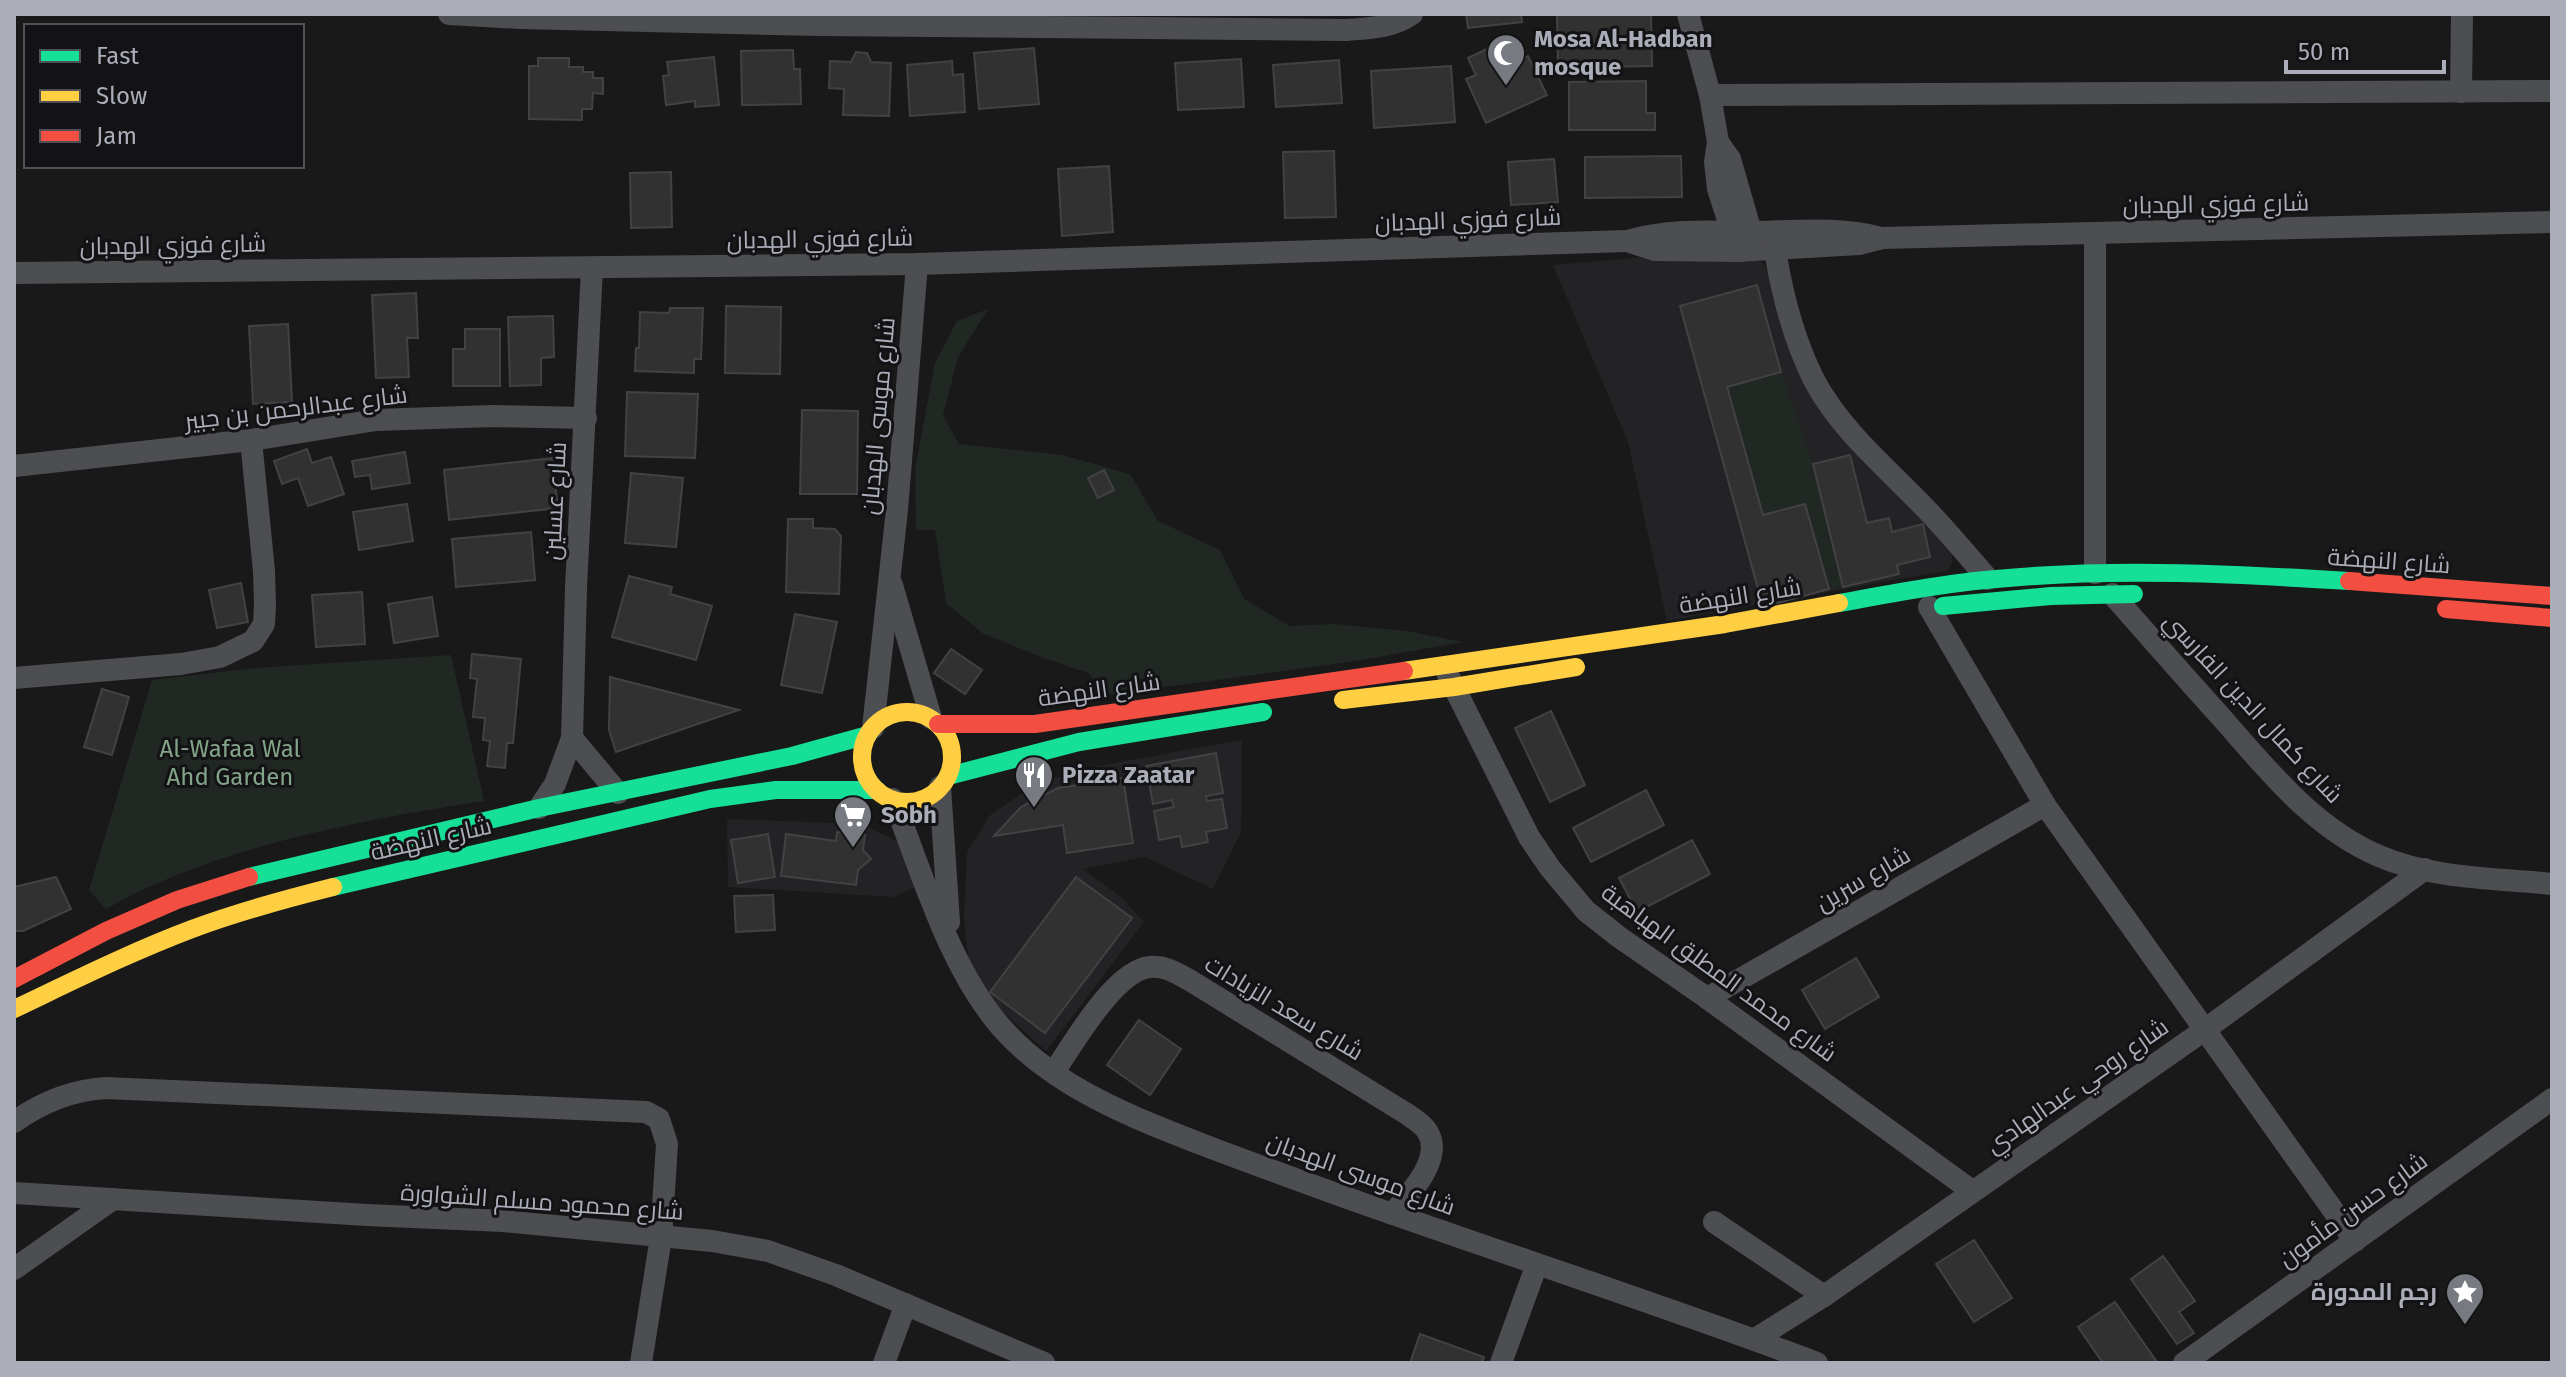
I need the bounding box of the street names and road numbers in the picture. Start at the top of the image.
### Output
street label: شارع فوزي الهدبان [2122,188,2310,224]
street label: شارع فوزي الهدبان [1374,203,1562,241]
street label: شارع فوزي الهدبان [726,223,914,259]
street label: شارع فوزي الهدبان [79,229,267,265]
street label: شارع موسى الهدبان [855,316,903,516]
street label: شارع عبدالرحمن بن جبير [181,380,409,438]
street label: شارع عسلين [538,441,574,561]
street label: شارع النهضة [2326,543,2451,581]
street label: شارع النهضة [1677,573,1803,621]
street label: شارع كمال الدين الفارسي [2155,607,2348,811]
street label: شارع النهضة [1036,668,1162,714]
street label: شارع النهضة [368,812,495,868]
street label: شارع سرين [1811,841,1916,919]
street label: شارع محمد المطلق الهباهبة [1595,878,1842,1069]
street label: شارع سعد الزيادات [1199,950,1368,1068]
street label: شارع روحي عبدالهادي [1980,1012,2176,1164]
street label: شارع موسى الهدبان [1262,1127,1459,1223]
street label: شارع حسن مأمون [2272,1145,2434,1275]
street label: شارع محمود مسلم الشواورة [399,1178,685,1228]

